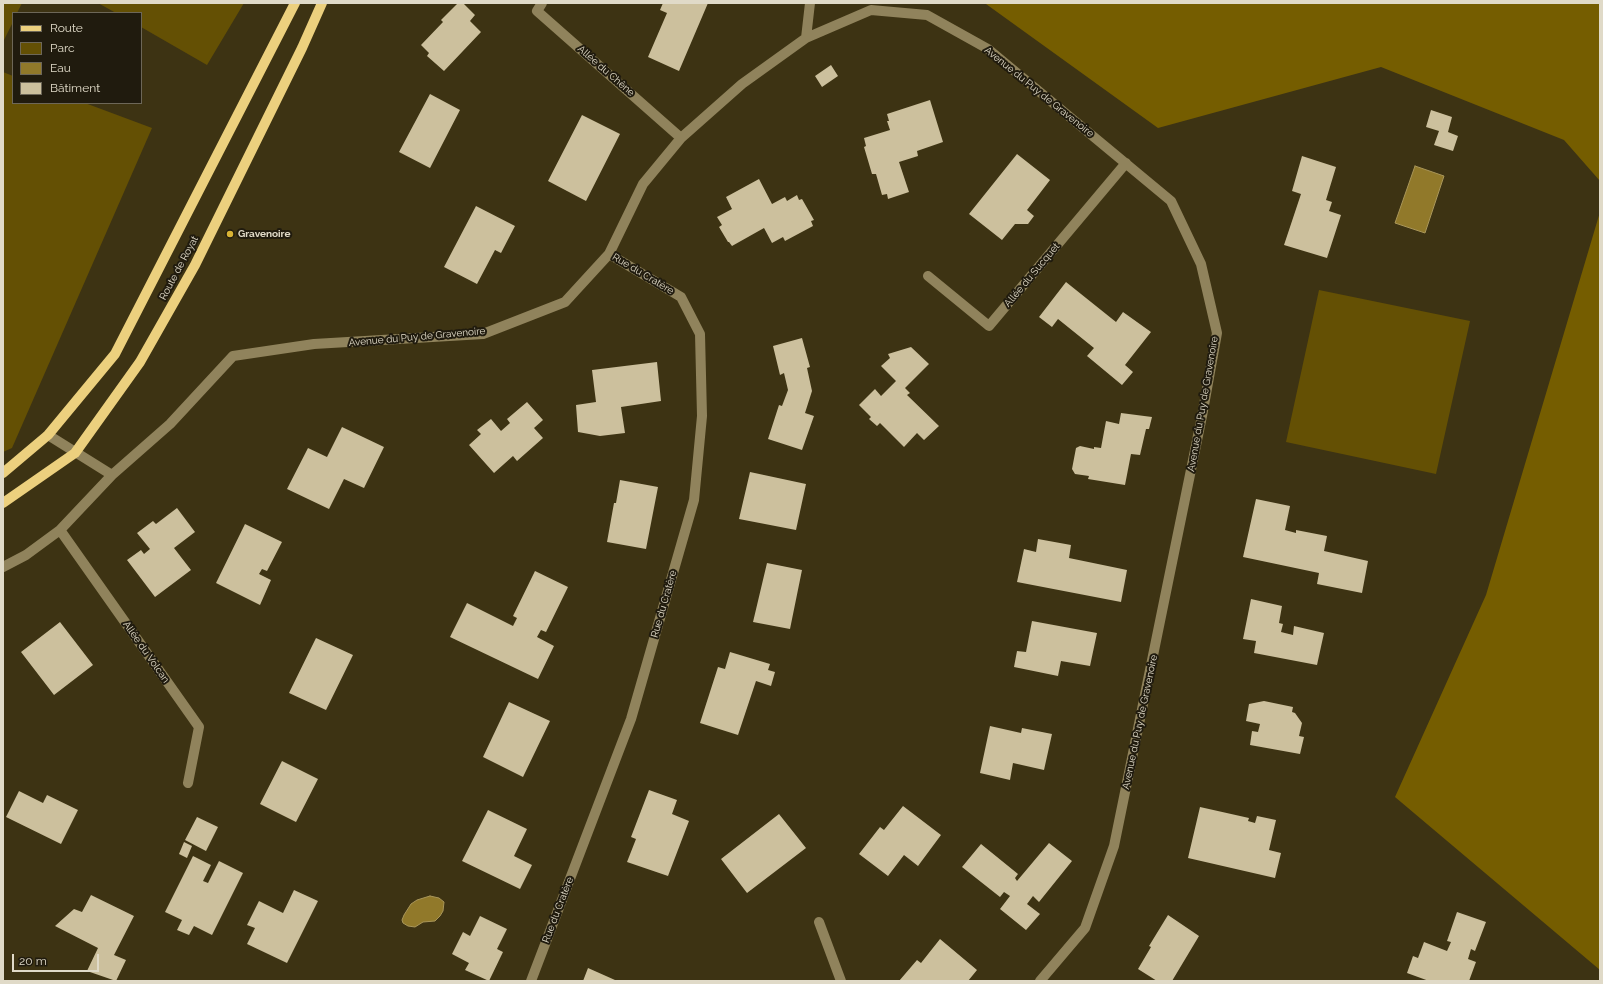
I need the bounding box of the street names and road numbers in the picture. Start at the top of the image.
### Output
street label: Allée du Chêne [575,43,637,99]
street label: Avenue du Puy de Gravenoire [982,44,1096,140]
street label: Route de Royat [157,234,201,302]
street label: Allée du Sucquet [1002,241,1062,309]
street label: Rue du Cratère [610,251,676,297]
street label: Avenue du Puy de Gravenoire [348,325,486,349]
street label: Avenue du Puy de Gravenoire [1185,335,1221,473]
street label: Rue du Cratère [649,569,679,639]
street label: Allée du Volcan [120,619,172,685]
street label: Avenue du Puy de Gravenoire [1120,654,1160,790]
street label: Rue du Cratère [540,875,576,945]

